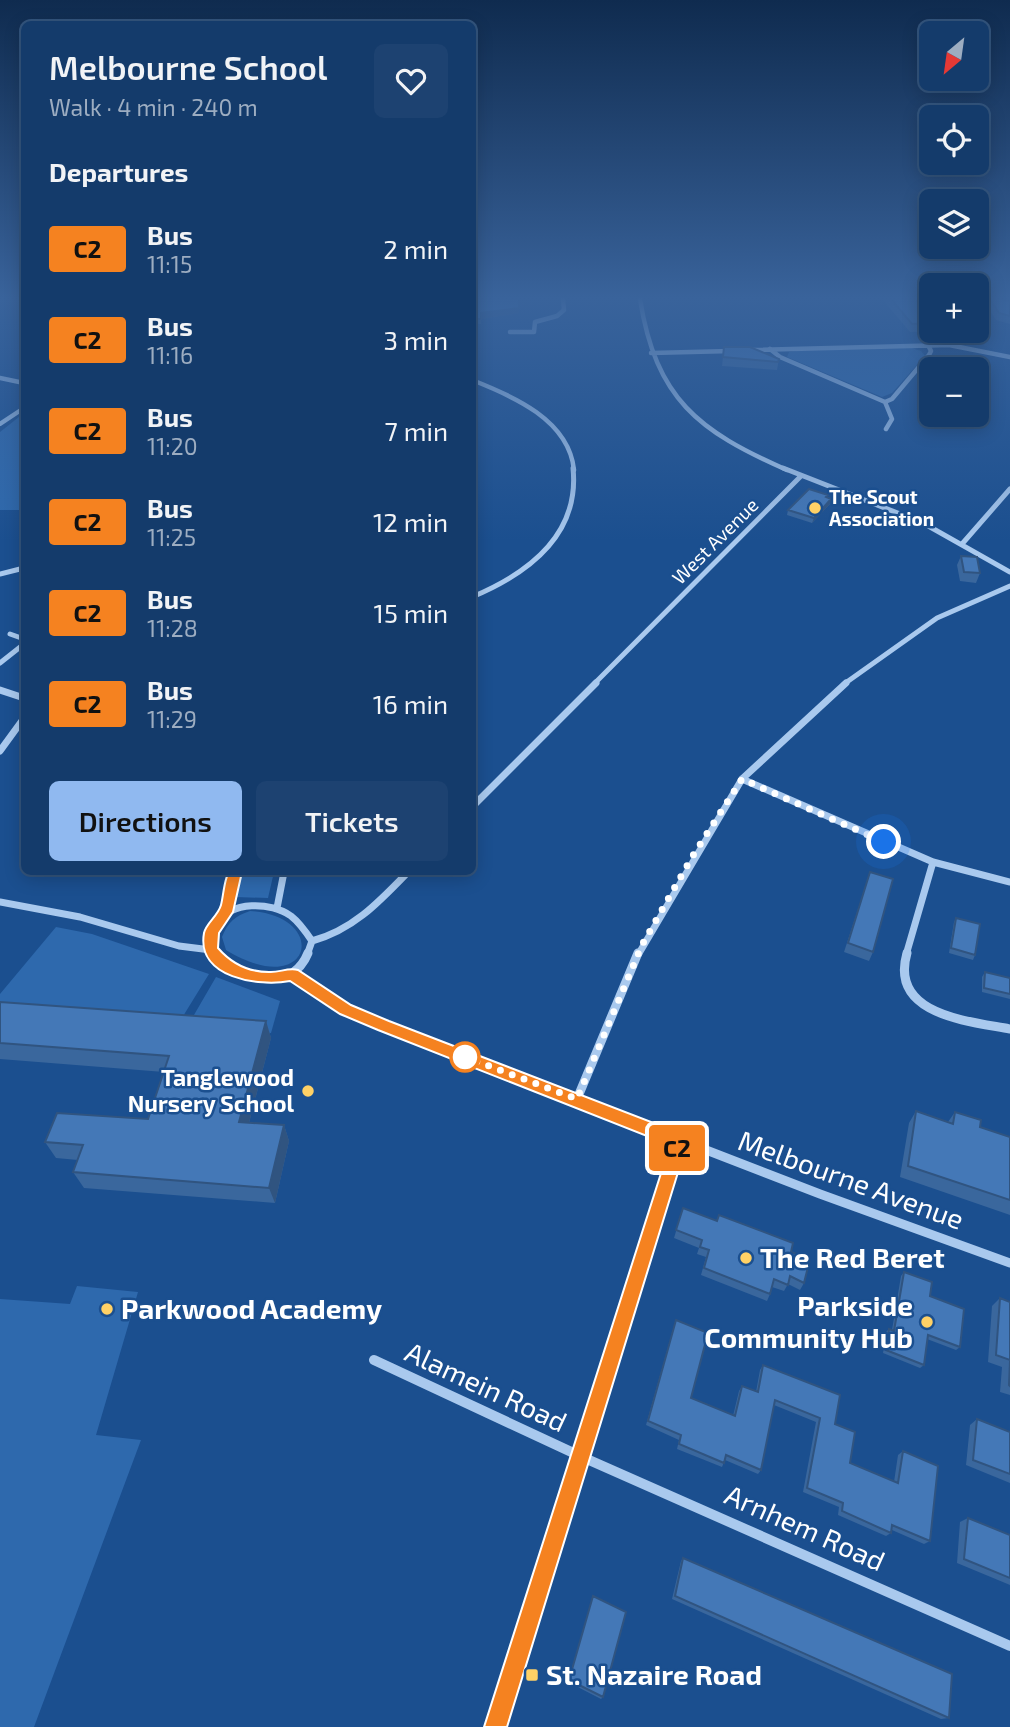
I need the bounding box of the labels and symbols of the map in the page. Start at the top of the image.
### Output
north arrow [919,21,989,91]
place label: The Scout Association [829,485,934,530]
street label: West Avenue [667,493,762,588]
marker: The Scout Association [807,500,823,516]
your location [866,824,901,859]
unlabelled marker [450,1042,480,1072]
place label: Tanglewood Nursery School [128,1063,294,1117]
marker: Tanglewood Nursery School [300,1083,316,1099]
street label: Melbourne Avenue [734,1122,969,1236]
line badge: C2 [646,1125,708,1171]
place label: The Red Beret [760,1240,945,1274]
marker: The Red Beret [738,1250,754,1266]
place label: Parkside Community Hub [704,1288,913,1354]
place label: Parkwood Academy [121,1291,382,1325]
marker: Parkwood Academy [99,1301,115,1317]
marker: Parkside Community Hub [919,1314,935,1330]
street label: Alamein Road [400,1334,573,1438]
street label: Arnhem Road [720,1477,891,1577]
place label: St. Nazaire Road [546,1657,762,1691]
marker: St. Nazaire Road [524,1667,540,1683]

